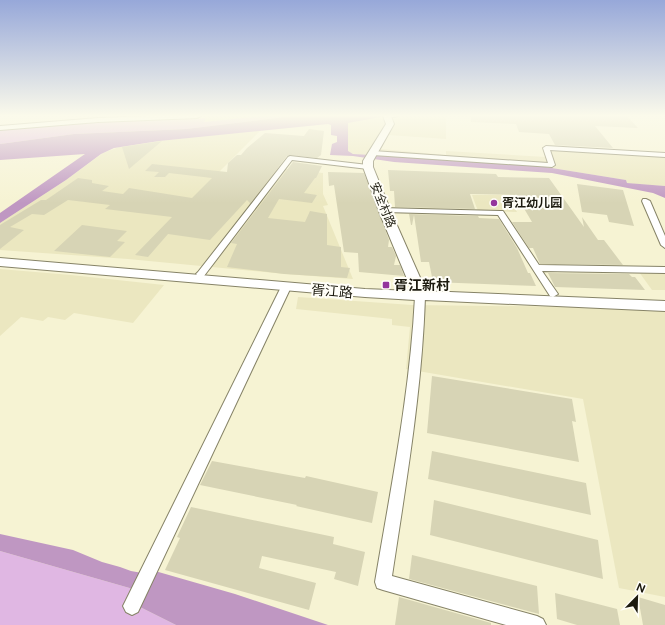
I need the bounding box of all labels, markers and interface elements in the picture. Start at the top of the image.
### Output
street label: 安全村路 [368,180,398,230]
place label: 胥江幼儿园 [502,196,562,210]
marker: 胥江幼儿园 [489,198,499,208]
place label: 胥江新村 [394,277,450,294]
marker: 胥江新村 [381,280,391,290]
street label: 胥江路 [310,281,354,302]
north arrow [617,577,657,617]
text: N [634,581,647,596]

